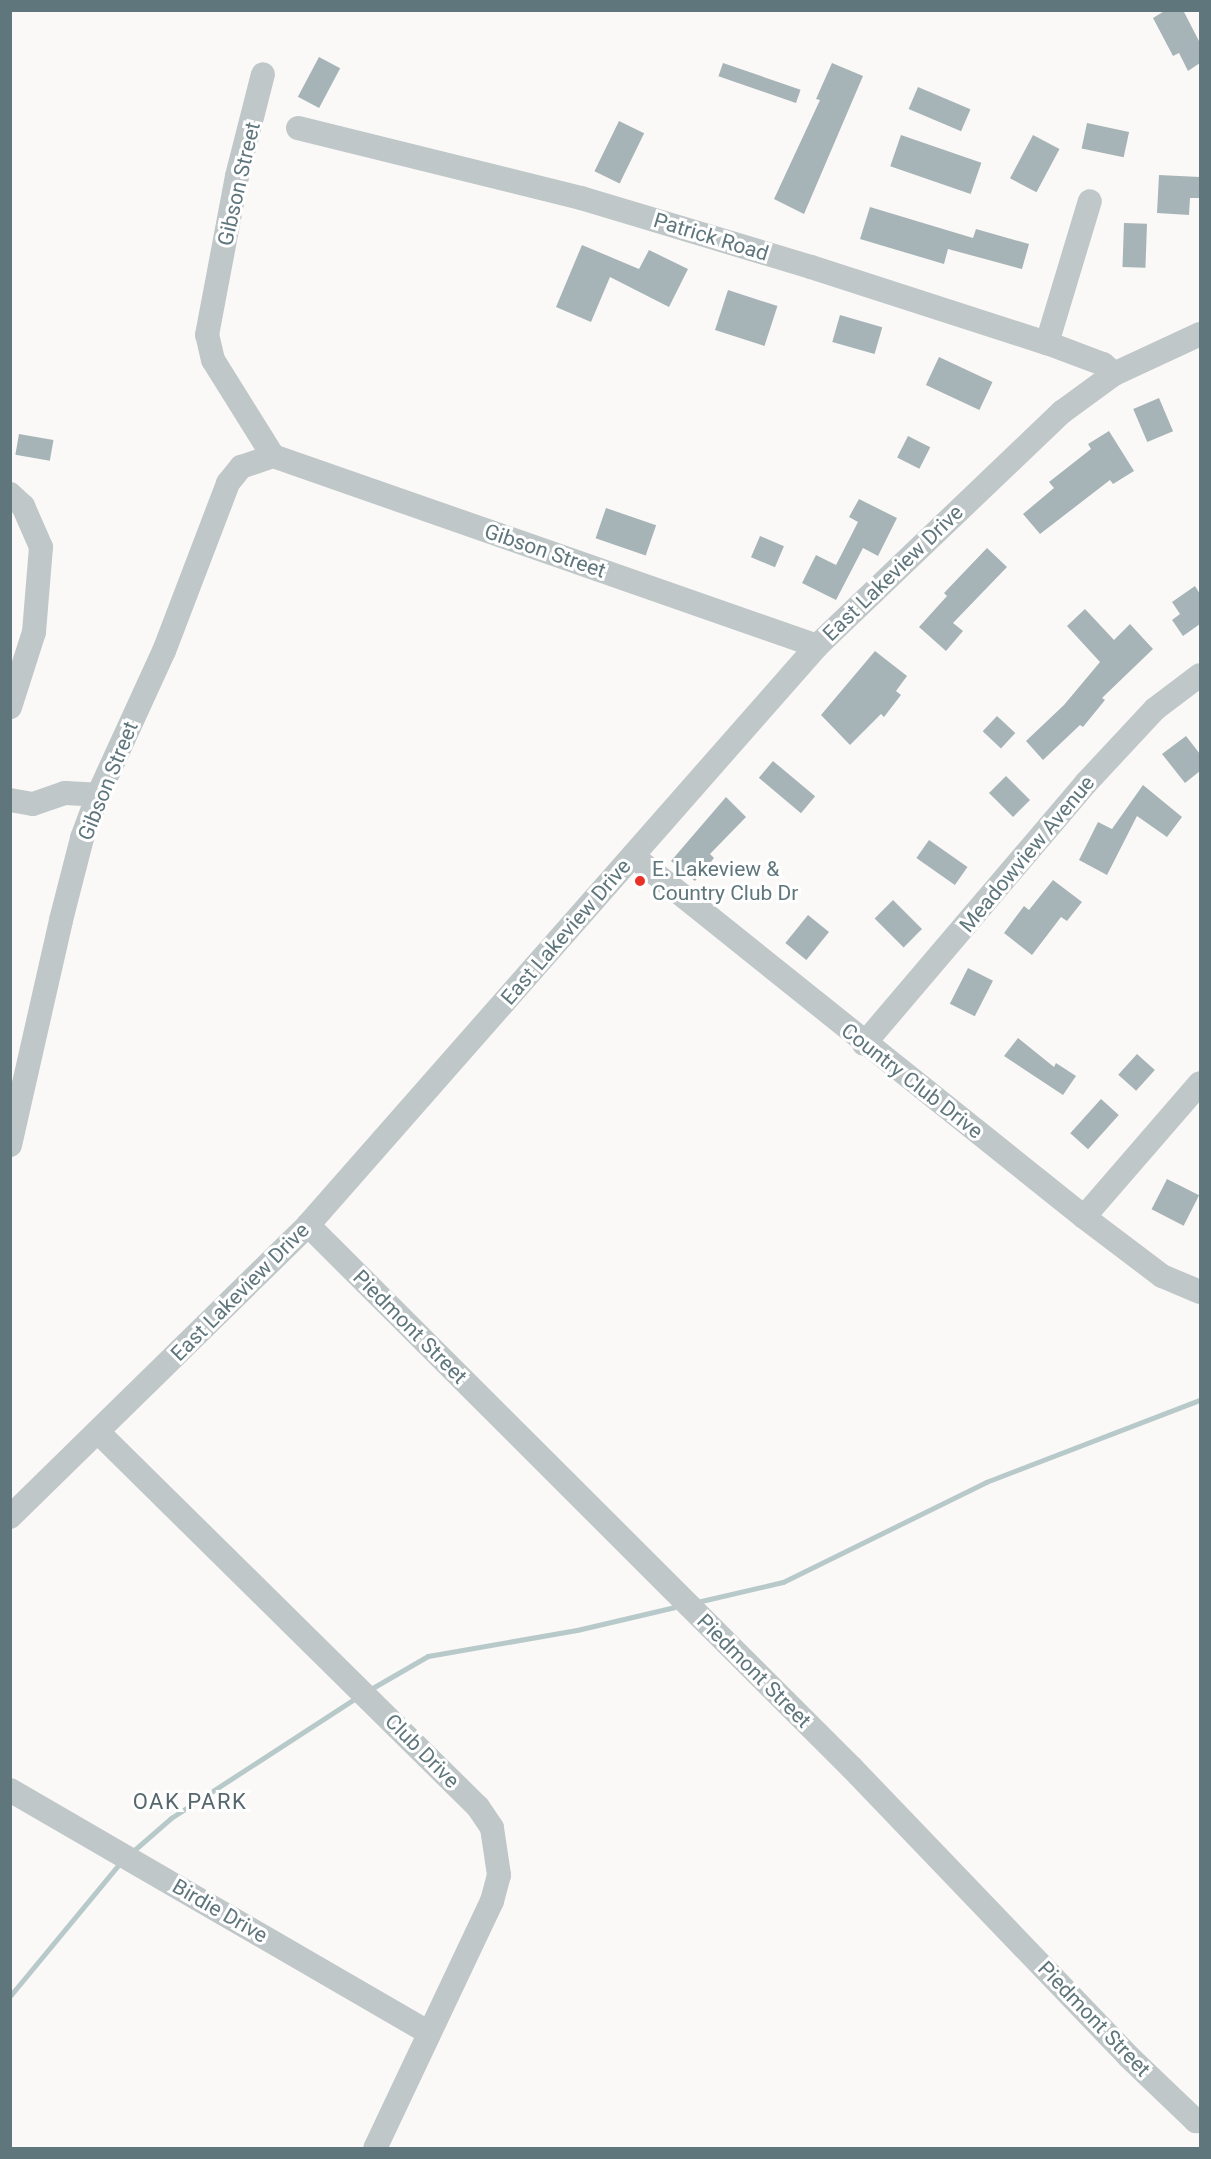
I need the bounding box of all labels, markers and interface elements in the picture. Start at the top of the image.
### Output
street label: Gibson Street [213,120,265,248]
street label: Patrick Road [651,208,771,266]
street label: East Lakeview Drive [818,500,968,646]
street label: Gibson Street [481,519,609,583]
street label: Gibson Street [73,718,143,844]
street label: Meadowview Avenue [954,771,1100,937]
street label: East Lakeview Drive [496,854,636,1010]
place label: E. Lakeview & Country Club Dr [652,856,798,906]
marker: E. Lakeview & Country Club Dr [633,874,647,888]
street label: Country Club Drive [836,1018,988,1144]
street label: East Lakeview Drive [166,1218,314,1366]
street label: Piedmont Street [348,1265,472,1389]
street label: Piedmont Street [692,1609,816,1733]
street label: Club Drive [380,1709,464,1793]
district label: OAK PARK [133,1789,247,1815]
street label: Birdie Drive [168,1874,272,1948]
street label: Piedmont Street [1033,1956,1155,2082]

